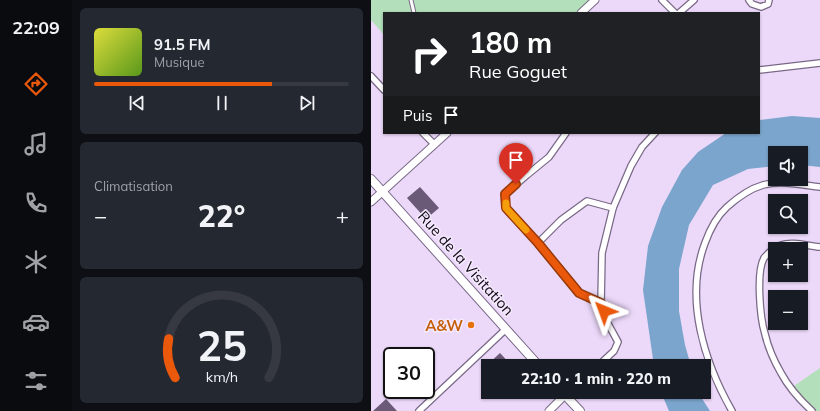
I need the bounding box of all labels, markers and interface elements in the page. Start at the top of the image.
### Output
text: 22:09 [12,16,60,39]
text: 180 m [469,25,552,60]
icon: right [403,28,455,80]
text: 91.5 FM [154,35,210,54]
text: Musique [154,54,205,70]
text: Rue Goguet [469,60,567,83]
icon: directions [22,70,50,98]
icon: previous [126,92,148,114]
icon: pause [211,92,233,114]
icon: next [296,92,318,114]
icon: arrive [440,104,462,126]
text: Puis [403,106,432,125]
icon: music [22,130,50,158]
pin [499,143,533,184]
map controls [768,146,808,330]
button: sound [768,146,808,186]
icon: arrive [505,149,527,171]
text: Climatisation [94,178,173,194]
icon: phone [22,189,50,217]
button: search [768,194,808,234]
text: 22° [198,197,245,235]
text: − [94,202,107,230]
text: + [336,202,349,230]
street label: Rue de la Visitation [414,207,518,319]
button: + [768,242,808,282]
icon: climate [22,248,50,276]
position arrow [583,290,625,332]
button: − [768,290,808,330]
icon: car [22,308,50,336]
place label: A&W [425,316,463,335]
text: 25 [197,319,246,371]
marker: A&W [466,320,476,330]
speed limit sign: 30 [383,347,435,399]
icon: filters [22,367,50,395]
text: km/h [205,367,238,385]
text: 22:10 · 1 min · 220 m [521,369,671,388]

